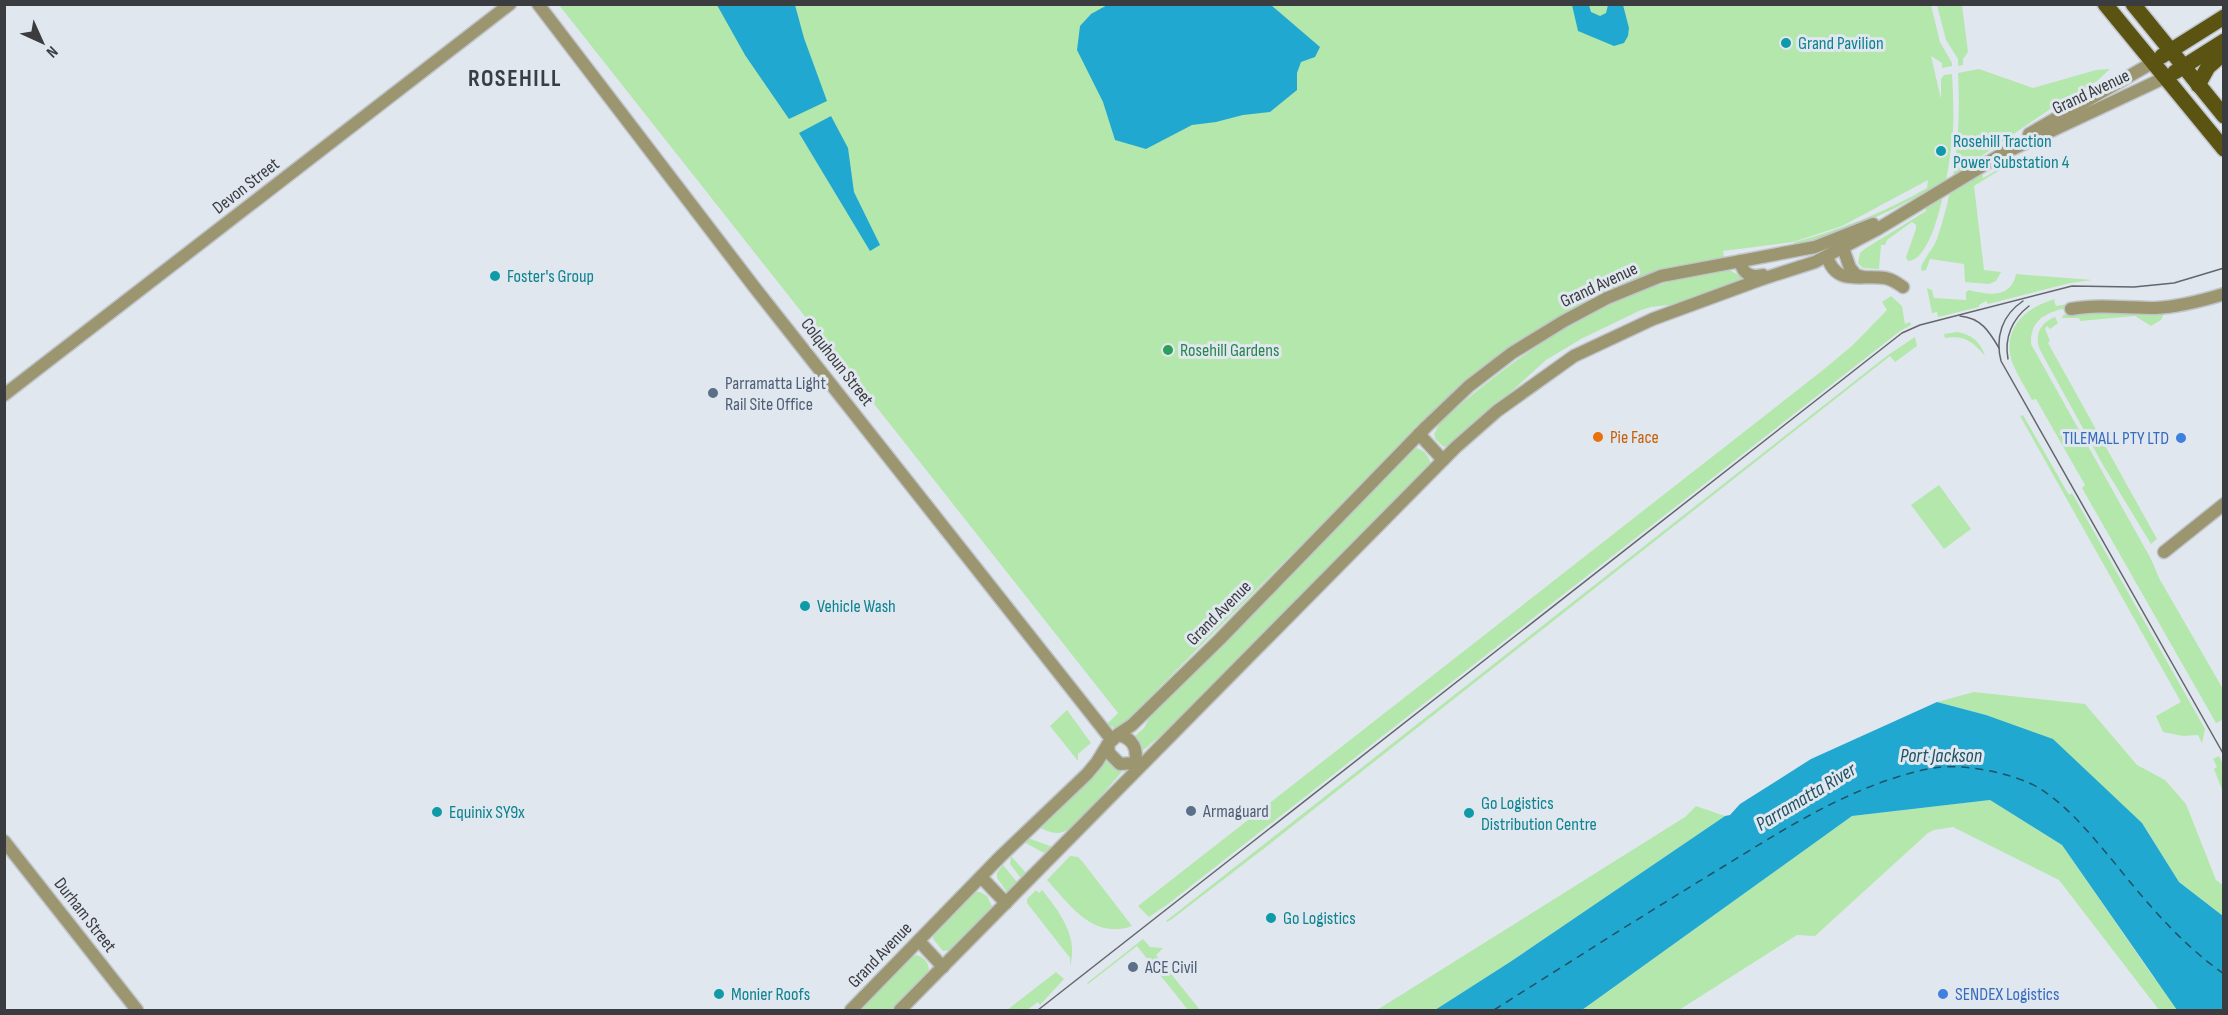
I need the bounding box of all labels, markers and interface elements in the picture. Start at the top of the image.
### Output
north arrow [12,12,72,72]
place label: Grand Pavilion [1798,33,1884,54]
marker: Grand Pavilion [1779,36,1793,50]
text: N [42,42,61,61]
district label: ROSEHILL [468,64,562,93]
street label: Grand Avenue [2049,65,2133,119]
place label: Rosehill Traction Power Substation 4 [1953,131,2070,173]
marker: Rosehill Traction Power Substation 4 [1934,144,1948,158]
street label: Devon Street [208,153,284,219]
street label: Grand Avenue [1557,258,1641,312]
place label: Foster's Group [507,266,594,287]
marker: Foster's Group [488,269,502,283]
street label: Colquhoun Street [796,314,878,410]
place label: Rosehill Gardens [1180,340,1280,361]
marker: Rosehill Gardens [1161,343,1175,357]
place label: Parramatta Light Rail Site Office [725,373,826,415]
marker: Parramatta Light Rail Site Office [706,386,720,400]
place label: Pie Face [1610,427,1659,448]
place label: TILEMALL PTY LTD [2062,428,2169,449]
marker: Pie Face [1591,430,1605,444]
marker: TILEMALL PTY LTD [2174,431,2188,445]
street label: Grand Avenue [1182,576,1256,650]
place label: Vehicle Wash [817,596,896,617]
marker: Vehicle Wash [798,599,812,613]
water label: Port Jackson [1900,744,1982,768]
water label: Parramatta River [1752,757,1862,836]
place label: Go Logistics Distribution Centre [1481,793,1597,835]
place label: Armaguard [1202,801,1269,822]
place label: Equinix SY9x [449,802,525,823]
marker: Armaguard [1184,804,1198,818]
marker: Equinix SY9x [430,805,444,819]
marker: Go Logistics Distribution Centre [1462,806,1476,820]
street label: Durham Street [49,874,121,957]
place label: Go Logistics [1283,908,1356,929]
marker: Go Logistics [1264,911,1278,925]
street label: Grand Avenue [844,918,916,992]
place label: ACE Civil [1144,957,1197,978]
marker: ACE Civil [1126,960,1140,974]
place label: Monier Roofs [731,984,810,1005]
place label: SENDEX Logistics [1955,984,2059,1005]
marker: Monier Roofs [712,987,726,1001]
marker: SENDEX Logistics [1936,987,1950,1001]

